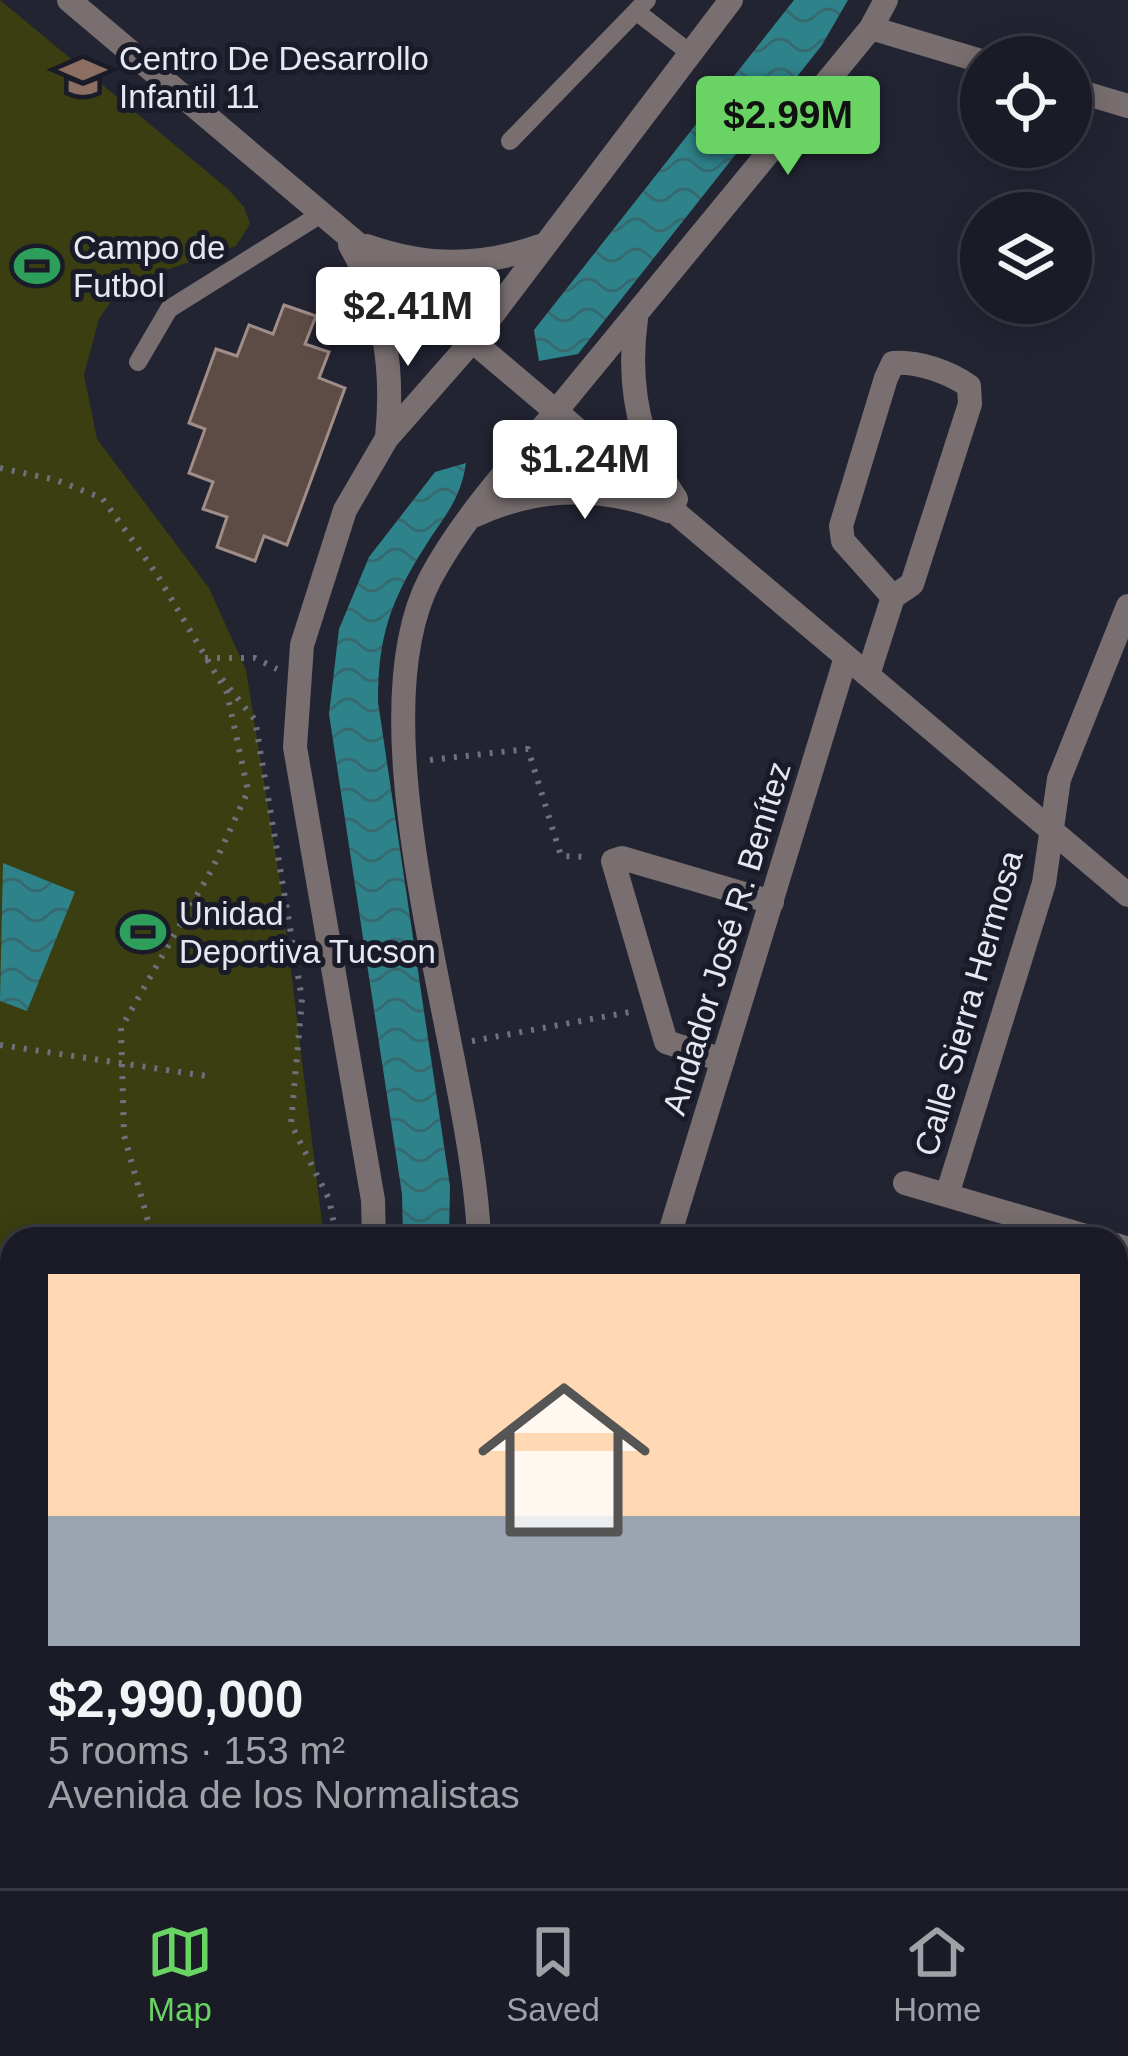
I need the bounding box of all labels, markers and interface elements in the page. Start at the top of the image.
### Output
map controls [960,36,1092,324]
button: locate [960,36,1092,168]
place label: Centro De Desarrollo Infantil 11 [119,40,429,115]
school or university icon: Centro De Desarrollo Infantil 11 [58,52,108,102]
pin: $2.99M [690,76,886,178]
text: $2.99M [723,93,853,136]
button: layers [960,192,1092,324]
place label: Campo de Futbol [73,229,225,304]
sports icon: Campo de Futbol [12,241,62,291]
pin: $2.41M [310,267,506,369]
text: $2.41M [343,284,473,327]
pin: $1.24M [487,420,683,522]
text: $1.24M [520,437,650,480]
street label: Andador José R. Benítez [655,757,798,1119]
street label: Calle Sierra Hermosa [907,846,1030,1160]
place label: Unidad Deportiva Tucson [179,895,436,970]
sports icon: Unidad Deportiva Tucson [118,907,168,957]
icon: home [456,1352,672,1568]
text: $2,990,000 [48,1671,303,1728]
text: 5 rooms · 153 m² [48,1729,345,1772]
text: Avenida de los Normalistas [48,1773,520,1816]
tab: Map [147,1919,213,2029]
tab: Saved [506,1919,600,2029]
tab: Home [893,1919,981,2029]

